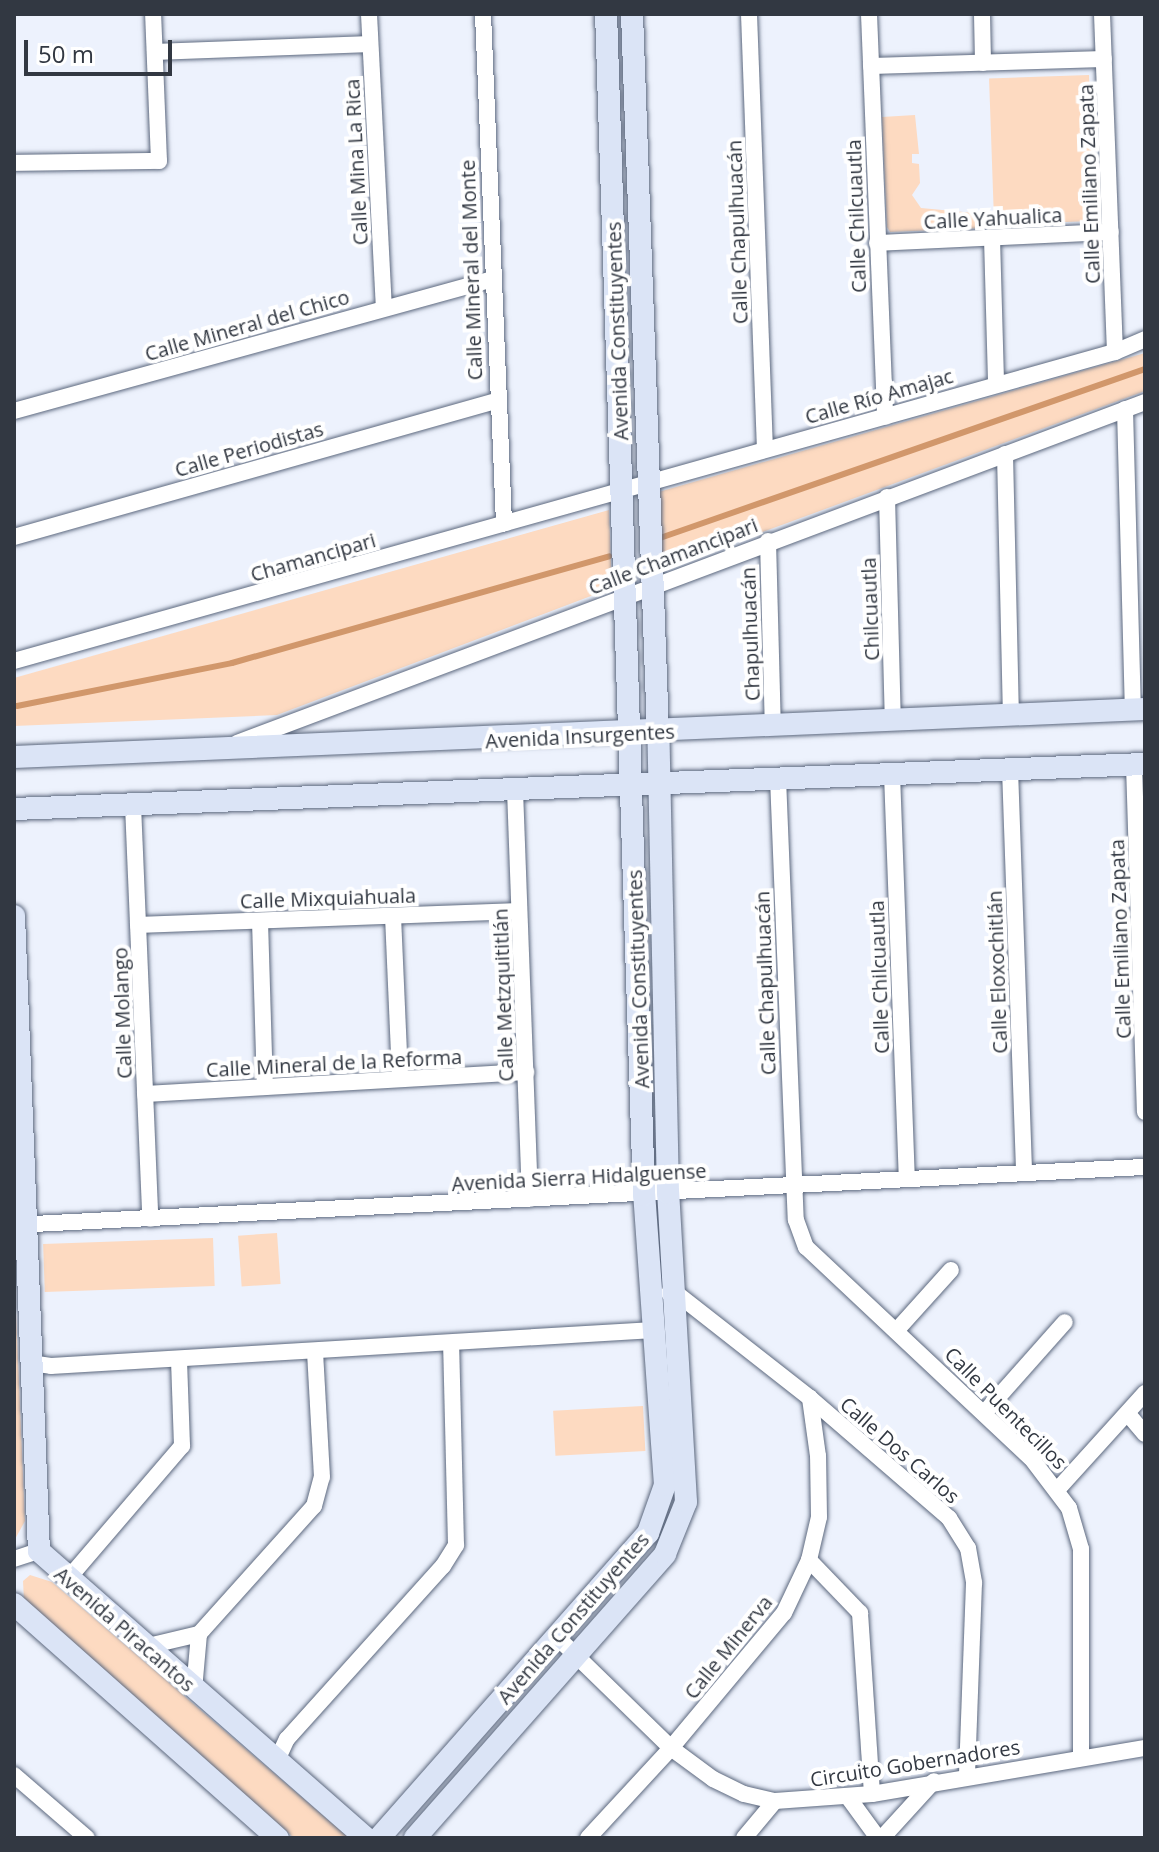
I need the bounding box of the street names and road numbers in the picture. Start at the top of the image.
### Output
street label: Calle Mina La Rica [340,78,372,246]
street label: Calle Emiliano Zapata [1074,84,1104,284]
street label: Calle Chapulhuacán [722,139,752,325]
street label: Calle Chilcuautla [841,139,871,293]
street label: Calle Mineral del Monte [455,159,487,381]
street label: Calle Yahualica [923,202,1063,234]
street label: Avenida Constituyentes [601,221,633,441]
street label: Calle Mineral del Chico [142,284,352,366]
street label: Calle Río Amajac [802,363,956,429]
street label: Calle Periodistas [172,416,326,482]
street label: Calle Chamancipari [585,513,761,599]
street label: Chamancipari [248,528,378,586]
street label: Chilcuautla [856,557,884,661]
street label: Chapulhuacán [736,567,764,701]
street label: Avenida Insurgentes [485,719,675,753]
street label: Calle Emiliano Zapata [1105,839,1135,1039]
street label: Avenida Constituyentes [622,869,654,1089]
street label: Calle Mixquiahuala [240,883,416,913]
street label: Calle Chapulhuacán [750,890,780,1076]
street label: Calle Eloxochitlán [982,890,1012,1054]
street label: Calle Chilcuautla [864,900,894,1054]
street label: Calle Metzquititlán [488,908,518,1082]
street label: Calle Molango [108,947,136,1079]
street label: Calle Mineral de la Reforma [205,1044,463,1082]
street label: Avenida Sierra Hidalguense [451,1158,707,1196]
street label: Calle Puentecillos [940,1342,1072,1474]
street label: Calle Dos Carlos [836,1392,964,1508]
street label: Avenida Constituyentes [492,1527,654,1709]
street label: Avenida Piracantos [50,1562,200,1696]
street label: Calle Minerva [679,1590,777,1704]
street label: Circuito Gobernadores [808,1735,1022,1791]

